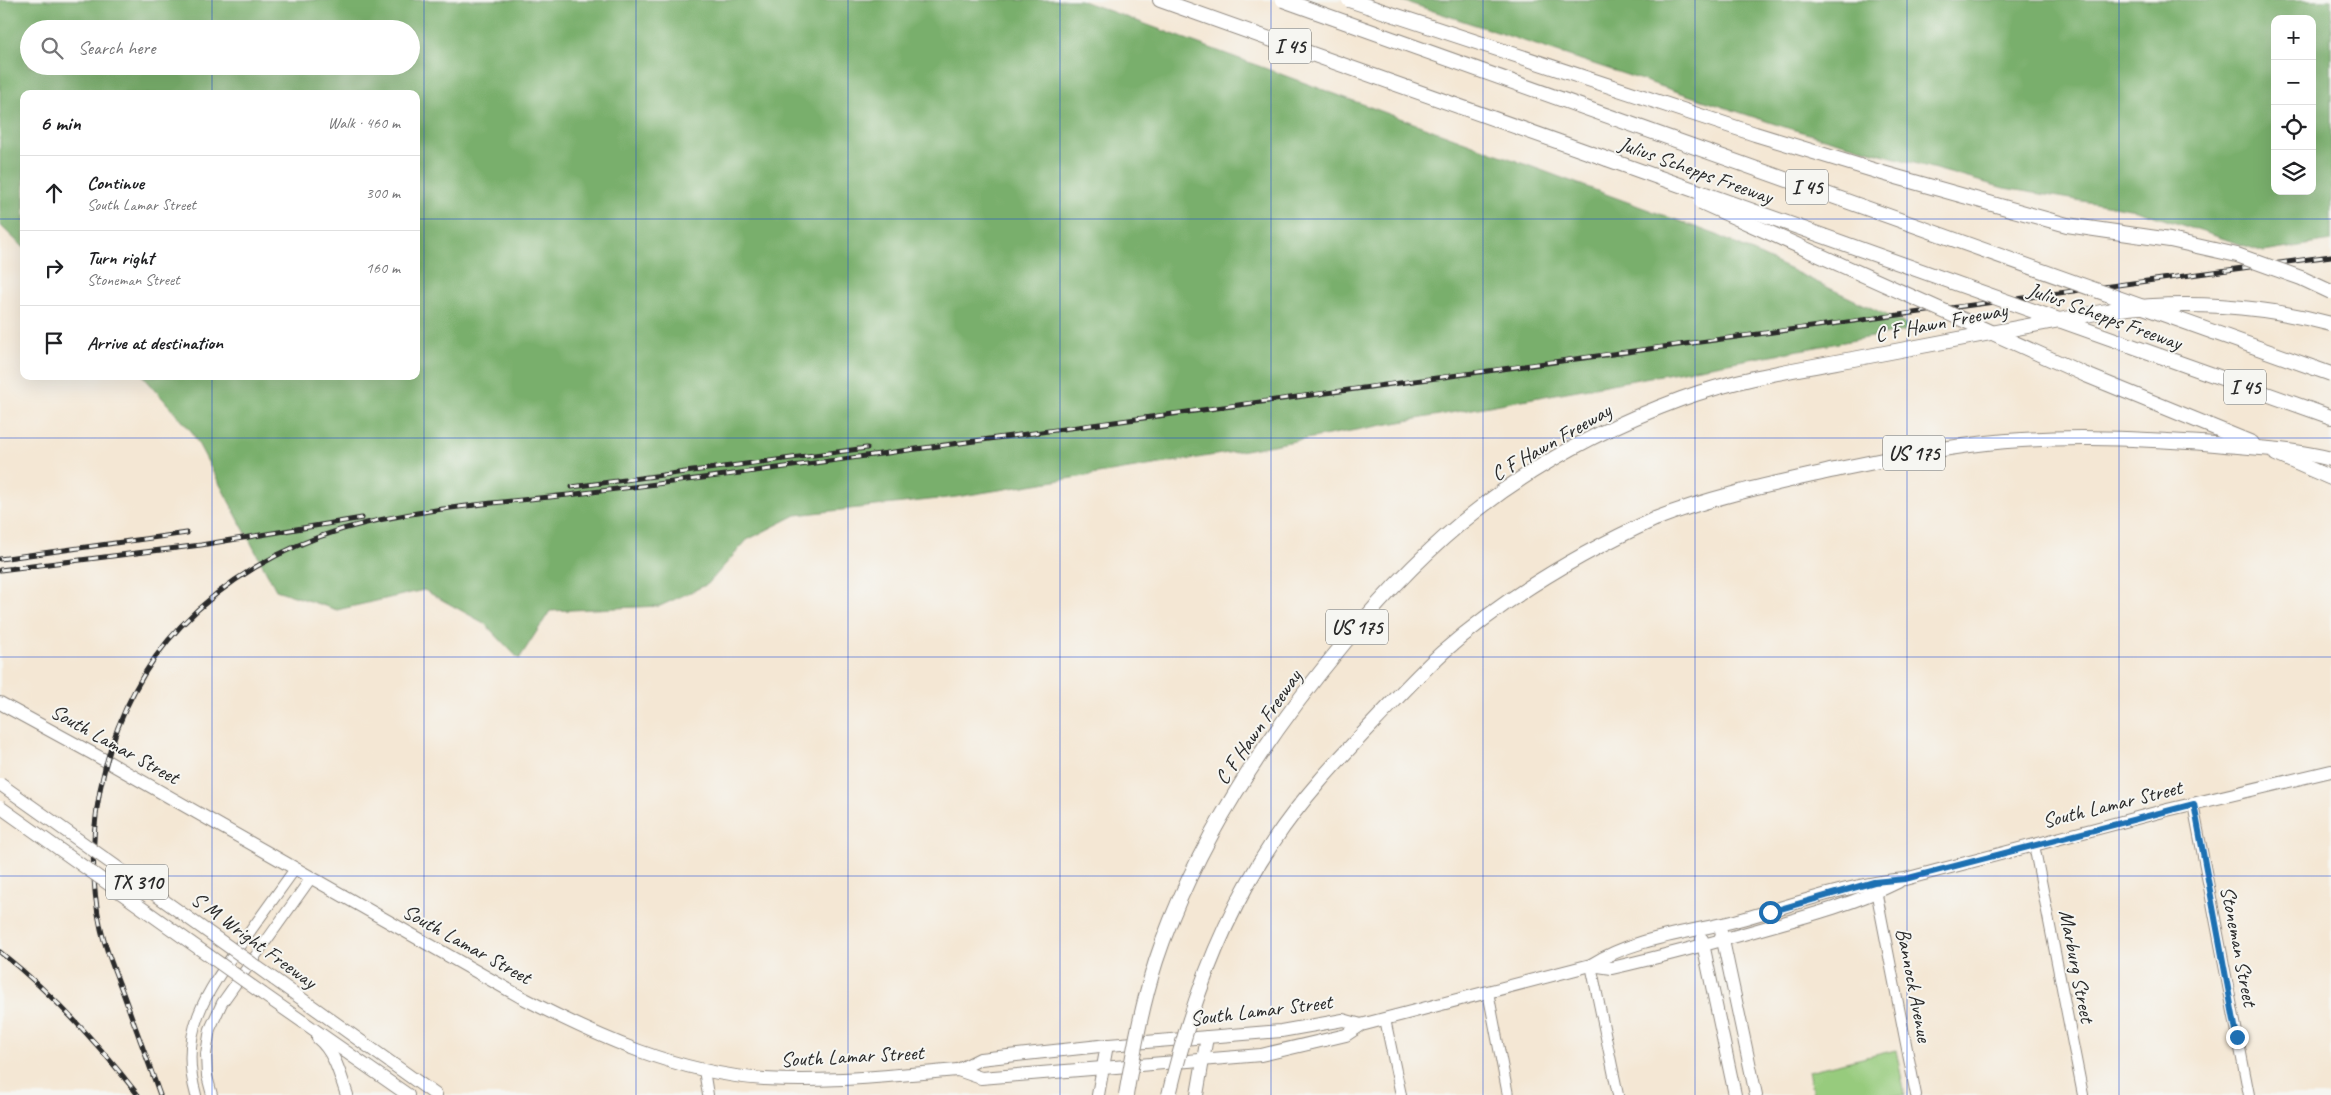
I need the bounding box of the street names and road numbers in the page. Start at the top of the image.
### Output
road number: I 45 [1269,28,1311,64]
street label: Julius Schepps Freeway [1615,130,1778,210]
road number: I 45 [1786,170,1828,204]
street label: Julius Schepps Freeway [2024,276,2187,356]
street label: C F Hawn Freeway [1873,296,2011,348]
road number: I 45 [2224,370,2266,404]
street label: C F Hawn Freeway [1486,396,1617,487]
road number: US 175 [1883,436,1945,470]
road number: US 175 [1326,610,1388,644]
street label: C F Hawn Freeway [1209,663,1308,789]
street label: South Lamar Street [46,698,186,791]
street label: South Lamar Street [2040,774,2186,834]
road number: TX 310 [106,864,168,900]
street label: Stoneman Street [2215,884,2264,1010]
street label: S M Wright Freeway [186,886,323,995]
street label: South Lamar Street [398,898,538,991]
street label: Marburg Street [2053,907,2101,1027]
street label: Bannock Avenue [1890,926,1938,1045]
street label: South Lamar Street [1189,988,1335,1032]
street label: South Lamar Street [780,1039,926,1073]

